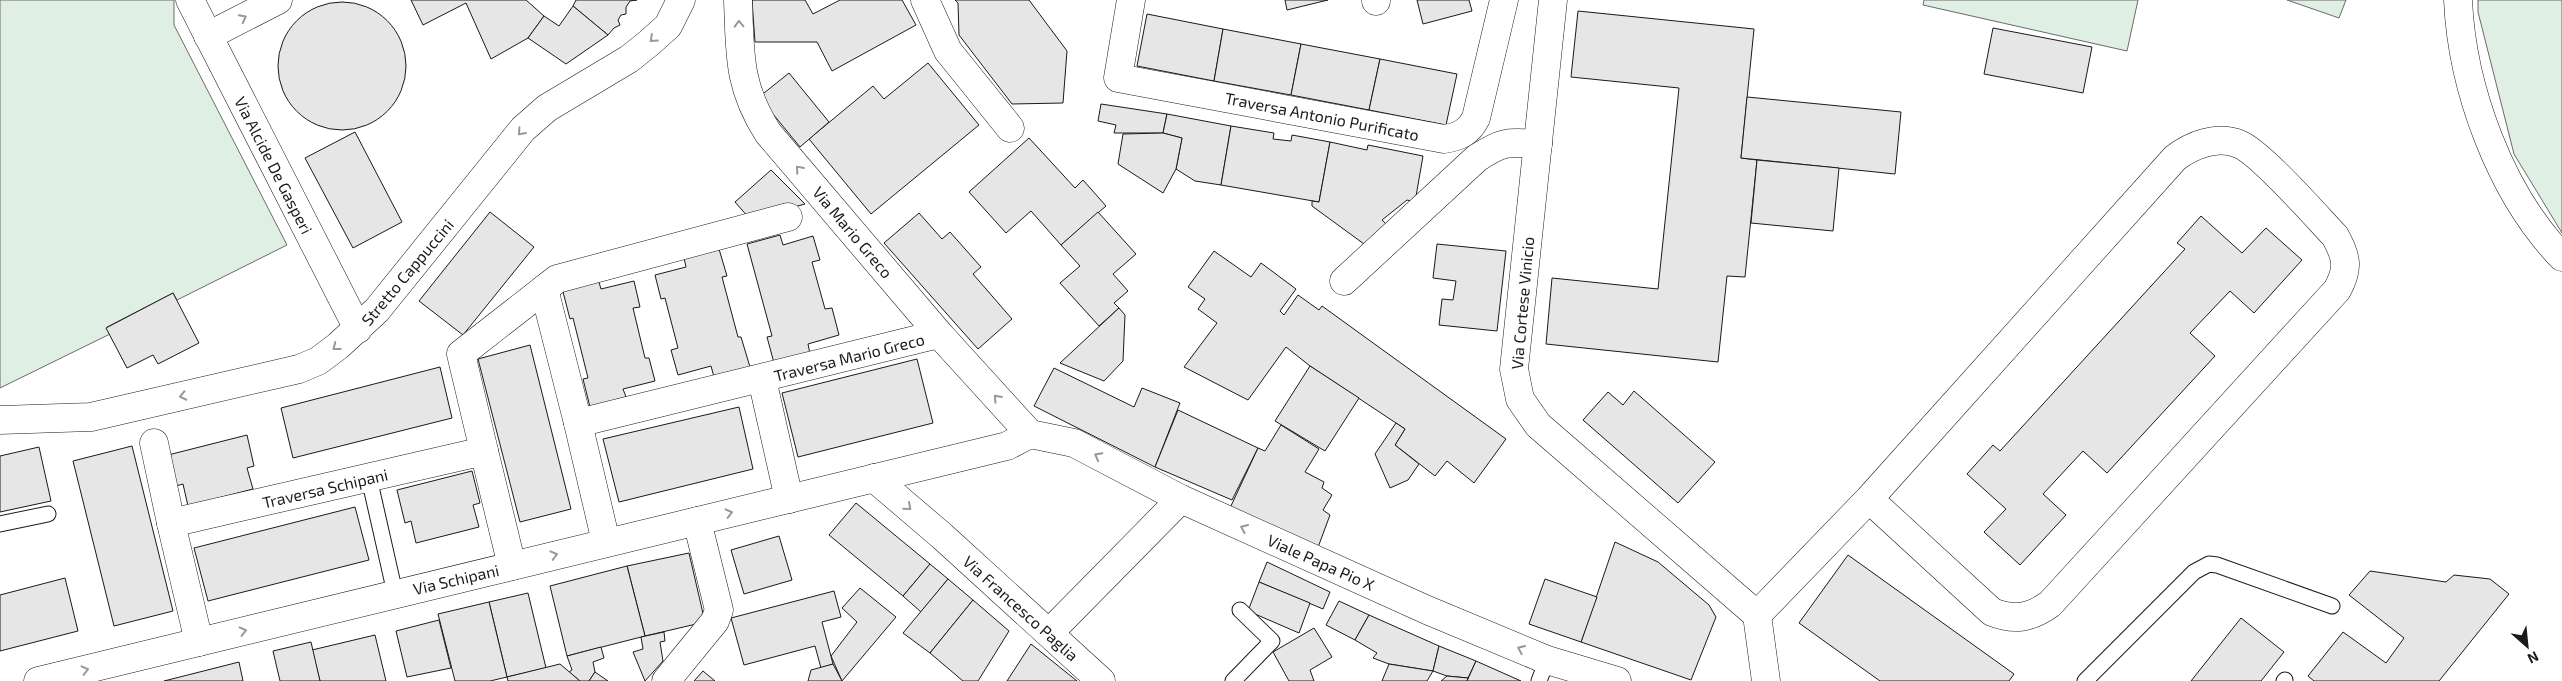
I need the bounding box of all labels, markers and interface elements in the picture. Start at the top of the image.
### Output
one-way arrow [238,14,247,24]
one-way arrow [734,20,745,28]
one-way arrow [650,33,659,42]
street label: Traversa Antonio Purificato [1223,88,1421,144]
street label: Via Alcide De Gasperi [231,93,317,237]
one-way arrow [518,126,527,135]
one-way arrow [797,166,805,175]
street label: Via Mario Greco [809,182,897,282]
street label: Stretto Cappuccini [357,215,457,329]
street label: Via Cortese Vinicio [1507,236,1537,370]
street label: Traversa Mario Greco [772,329,926,385]
one-way arrow [333,342,342,350]
one-way arrow [178,391,187,401]
one-way arrow [994,394,1003,403]
one-way arrow [1094,452,1103,462]
street label: Traversa Schipani [260,464,390,512]
one-way arrow [902,501,911,510]
one-way arrow [725,508,734,519]
one-way arrow [1240,523,1249,534]
street label: Viale Papa Pio X [1265,530,1378,594]
one-way arrow [549,550,558,561]
street label: Via Francesco Paglia [960,551,1082,665]
street label: Via Schipani [411,560,501,598]
north arrow [2502,621,2552,671]
one-way arrow [239,626,248,637]
one-way arrow [1517,645,1526,656]
text: N [2525,648,2541,668]
one-way arrow [81,665,89,675]

